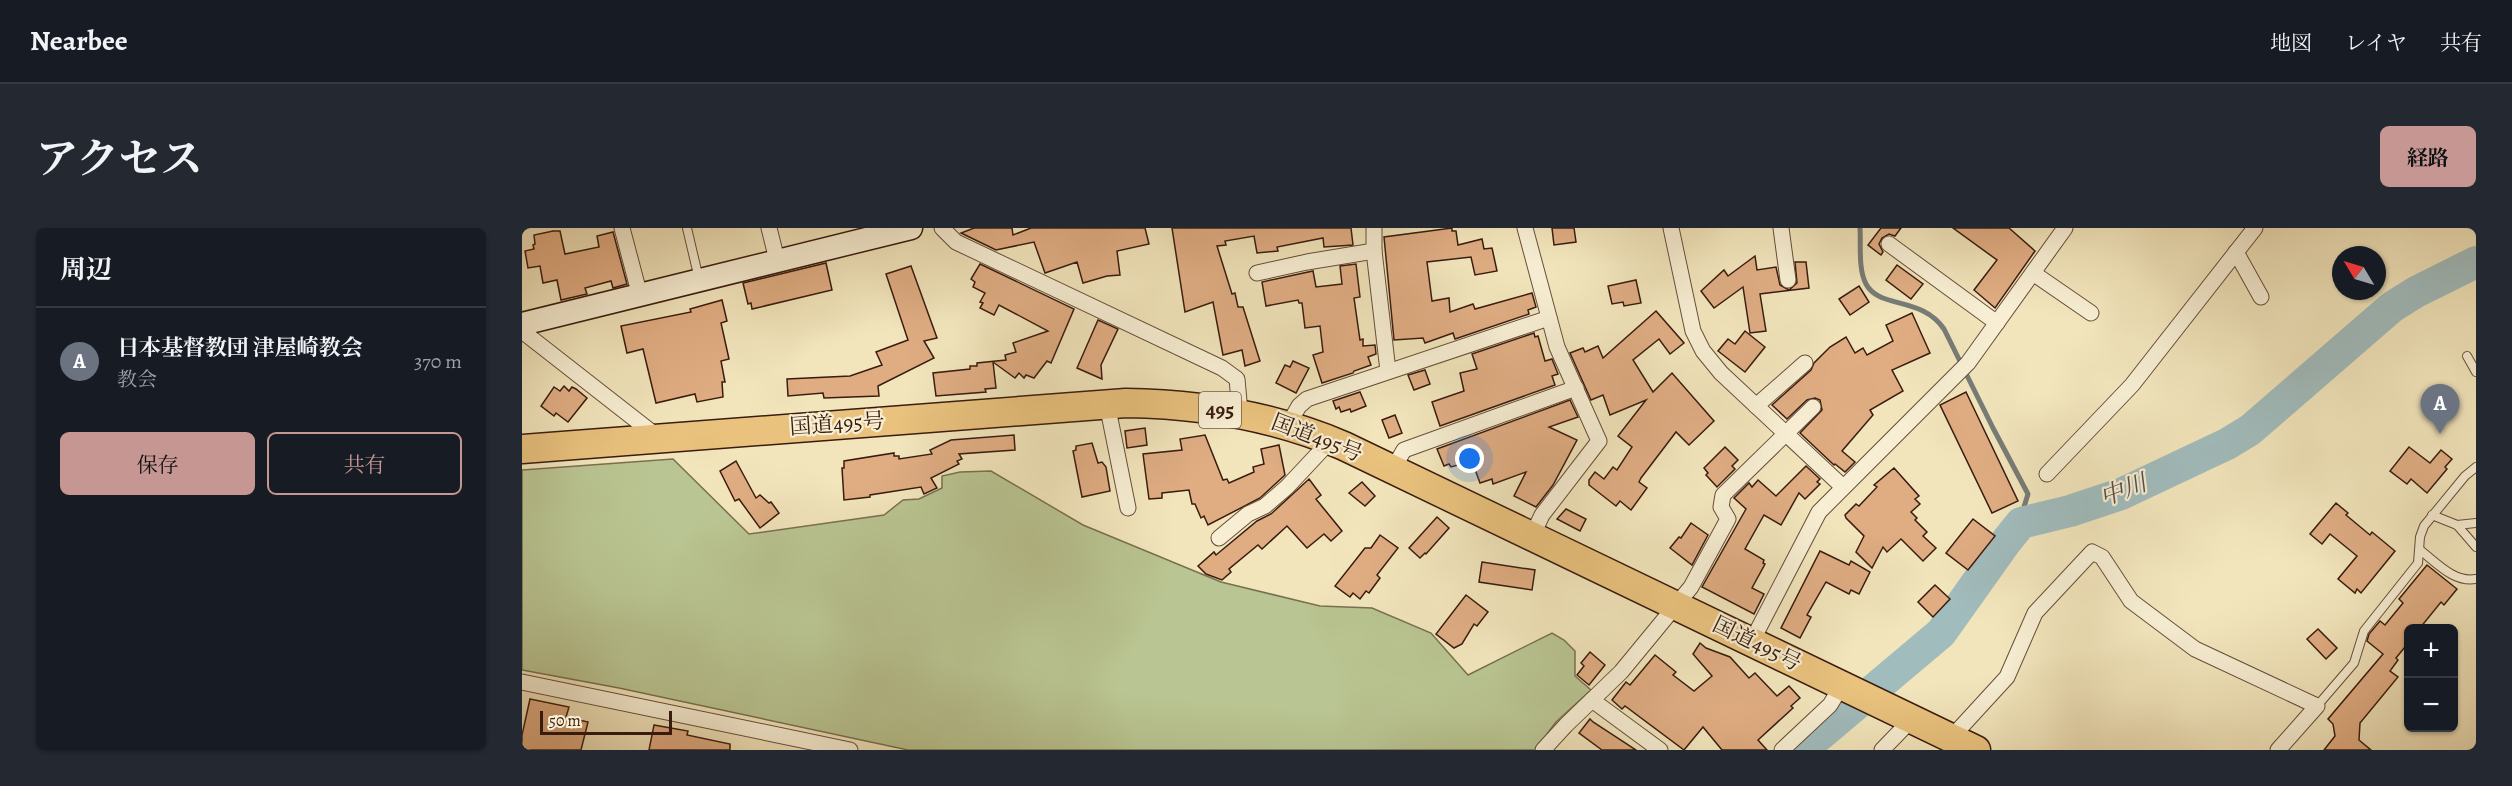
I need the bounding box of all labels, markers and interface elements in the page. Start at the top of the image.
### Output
text: Nearbee [30,22,128,60]
text: 地図 [2270,29,2312,57]
text: レイヤ [2345,29,2407,57]
text: 共有 [2440,29,2482,57]
button: 経路 [2380,126,2476,187]
text: アクセス [36,130,203,187]
north arrow [2332,246,2386,300]
text: 周辺 [60,252,112,287]
text: 日本基督教団 津屋崎教会 [117,333,363,363]
text: A [73,348,86,375]
text: 370 m [414,348,462,375]
text: 教会 [117,366,157,393]
pin: A [2420,384,2460,434]
road number: 495 [1199,392,1241,428]
street label: 国道495号 [788,406,886,442]
street label: 国道495号 [1267,407,1367,469]
button: 保存 [60,432,255,495]
button: 共有 [267,432,462,495]
your location [1455,444,1484,473]
water label: 中川 [2095,465,2154,514]
street label: 国道495号 [1708,610,1806,678]
map controls [2404,624,2458,732]
button: + [2404,624,2458,678]
button: − [2404,678,2458,732]
scale bar [540,708,672,736]
text: 50 m [549,710,581,732]

